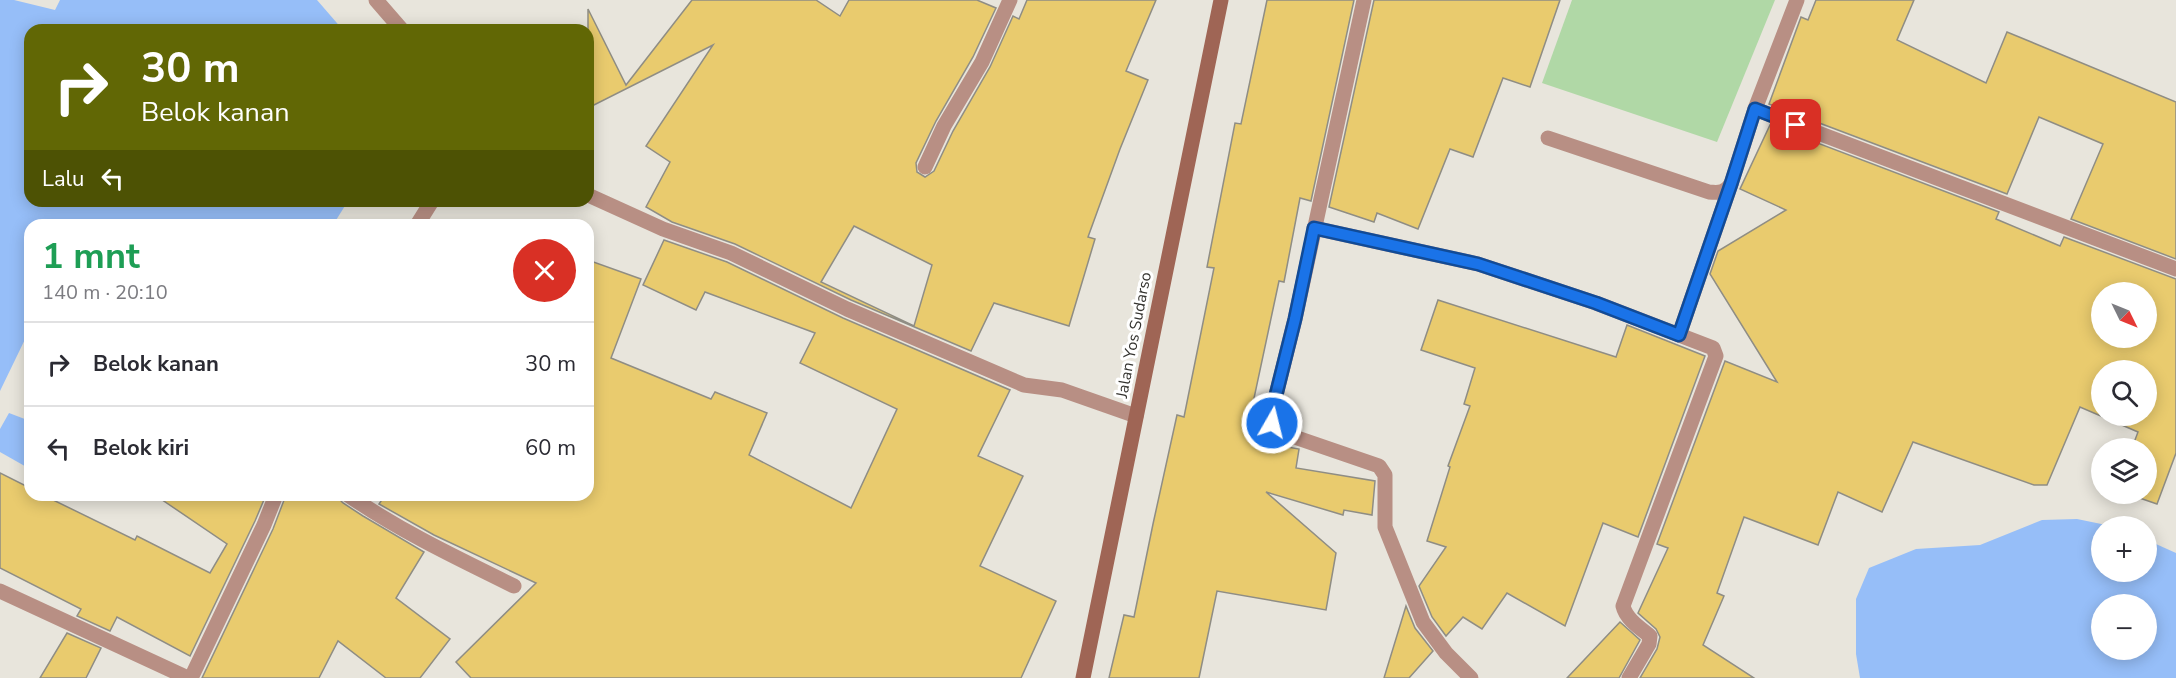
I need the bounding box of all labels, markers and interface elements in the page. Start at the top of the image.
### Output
text: 30 m [141,40,240,97]
icon: right [42,48,120,126]
text: Belok kanan [141,94,290,131]
pin [1770,99,1821,150]
icon: arrive [1779,108,1812,141]
icon: left [96,162,129,195]
text: Lalu [42,164,84,194]
text: 1 mnt [42,232,140,281]
button: close [513,239,576,302]
street label: Jalan Yos Sudarso [1111,270,1157,401]
text: 140 m · 20:10 [42,279,168,306]
north arrow [2091,282,2157,348]
map controls [2091,282,2157,660]
icon: right [42,348,75,381]
text: Belok kanan [93,349,219,379]
text: 30 m [525,349,576,379]
button: search [2091,360,2157,426]
position arrow [1240,391,1304,455]
icon: left [42,432,75,465]
text: Belok kiri [93,433,189,463]
text: 60 m [525,433,576,463]
button: layers [2091,438,2157,504]
button: + [2091,516,2157,582]
button: − [2091,594,2157,660]

